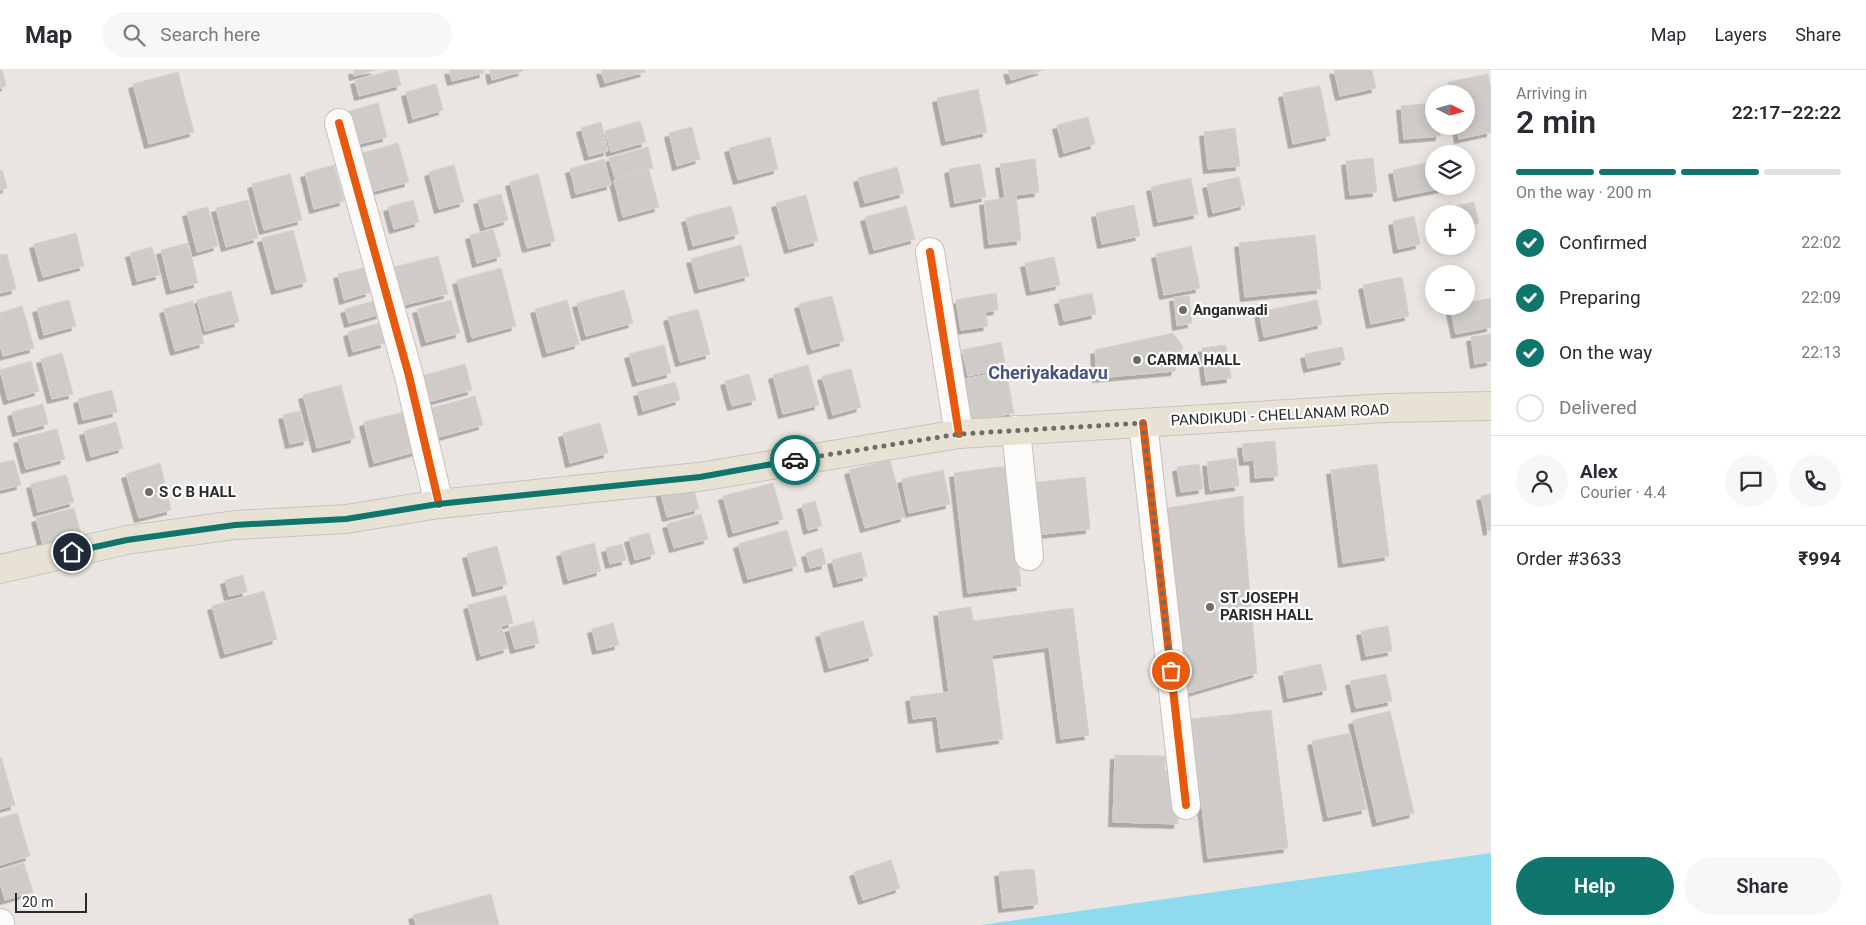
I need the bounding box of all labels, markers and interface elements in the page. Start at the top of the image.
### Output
search box [102,12,452,57]
text: Map [25,21,72,49]
icon: search [120,21,148,49]
text: Search here [160,23,260,46]
text: Map [1651,24,1686,45]
text: Layers [1714,24,1767,45]
text: Share [1795,24,1841,45]
text: Arriving in [1516,84,1587,103]
north arrow [1425,85,1475,135]
map controls [1425,85,1475,315]
text: 22:17–22:22 [1732,101,1841,124]
text: 2 min [1516,103,1596,141]
button: layers [1425,145,1475,195]
text: On the way · 200 m [1516,183,1652,202]
button: + [1425,205,1475,255]
icon: check [1516,229,1544,257]
text: Confirmed [1559,231,1647,254]
text: 22:02 [1801,233,1841,252]
button: − [1425,265,1475,315]
icon: check [1516,284,1544,312]
text: Preparing [1559,286,1641,309]
text: 22:09 [1801,288,1841,307]
place label: Anganwadi [1193,301,1268,319]
marker: Anganwadi [1177,304,1189,316]
icon: check [1516,339,1544,367]
text: On the way [1559,341,1652,364]
text: 22:13 [1801,343,1841,362]
place label: CARMA HALL [1147,351,1241,369]
marker: CARMA HALL [1131,354,1143,366]
district label: Cheriyakadavu [988,362,1108,383]
text: Delivered [1559,396,1637,419]
street label: PANDIKUDI - CHELLANAM ROAD [1170,400,1390,430]
courier [770,435,820,485]
icon: car [781,446,809,474]
button: person [1516,455,1568,507]
button: chat [1725,455,1777,507]
button: phone [1789,455,1841,507]
text: Alex [1580,460,1618,483]
place label: S C B HALL [159,483,236,501]
text: Courier · 4.4 [1580,483,1666,502]
marker: S C B HALL [143,486,155,498]
pin [51,531,93,573]
icon: home [58,538,86,566]
text: Order #3633 [1516,547,1622,570]
text: ₹994 [1798,547,1841,570]
place label: ST JOSEPH PARISH HALL [1220,589,1313,624]
marker: ST JOSEPH PARISH HALL [1204,601,1216,613]
pin [1150,650,1192,692]
icon: bag [1157,657,1185,685]
button: Help [1516,857,1674,915]
button: Share [1684,857,1841,915]
scale bar [15,890,88,913]
text: 20 m [22,894,54,910]

